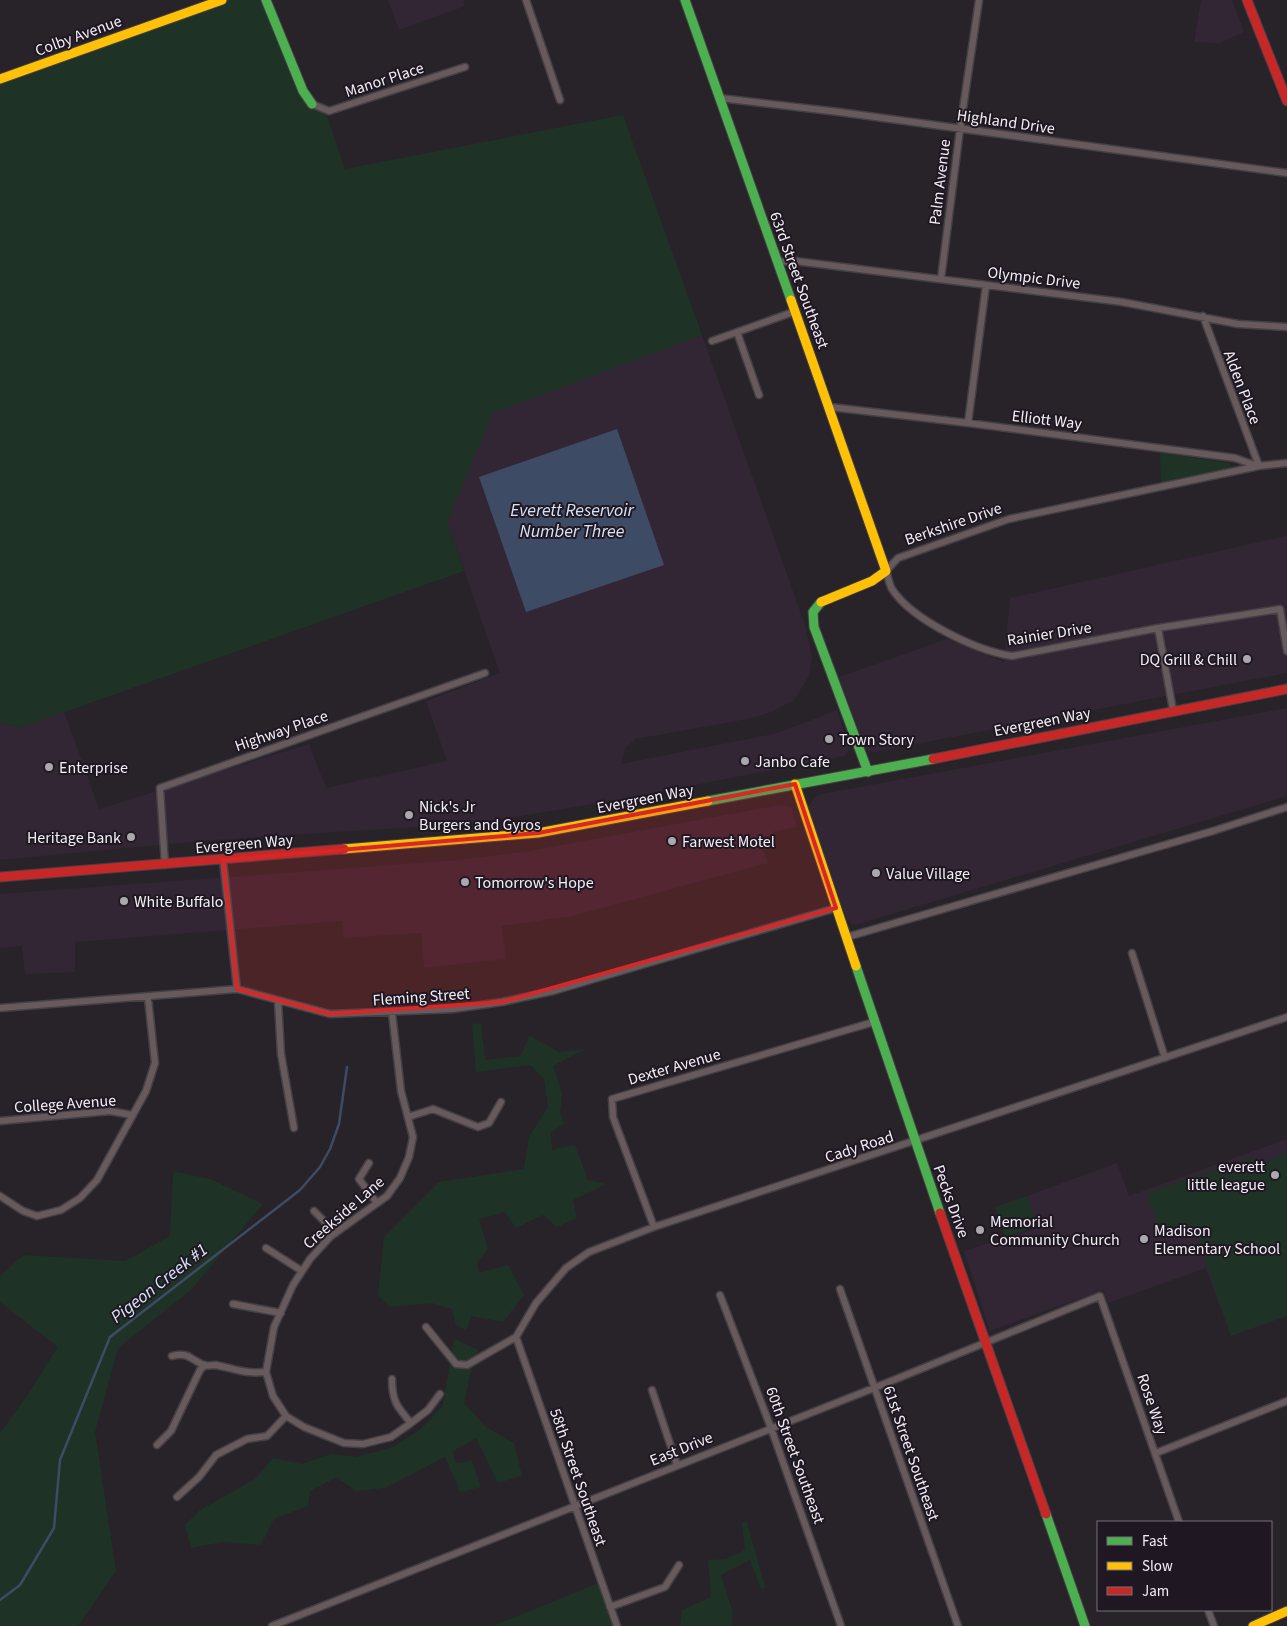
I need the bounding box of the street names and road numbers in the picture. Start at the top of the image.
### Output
street label: Colby Avenue [32,10,125,62]
street label: Manor Place [342,57,427,103]
street label: Highland Drive [955,104,1056,140]
street label: Palm Avenue [924,138,956,226]
street label: 63rd Street Southeast [764,209,834,352]
street label: Olympic Drive [986,261,1082,295]
street label: Alden Place [1218,347,1266,428]
street label: Elliott Way [1011,405,1084,435]
street label: Berkshire Drive [902,497,1005,551]
street label: Rainier Drive [1005,616,1093,652]
street label: Evergreen Way [992,702,1093,742]
street label: Highway Place [232,705,331,757]
street label: Evergreen Way [595,779,696,819]
street label: Evergreen Way [194,829,294,859]
street label: Fleming Street [372,983,471,1011]
street label: Dexter Avenue [625,1043,723,1091]
street label: College Avenue [13,1089,117,1119]
street label: Cady Road [822,1126,897,1168]
street label: Pecks Drive [928,1162,974,1241]
street label: Creekside Lane [298,1171,389,1254]
street label: Rose Way [1131,1371,1173,1438]
street label: 61st Street Southeast [878,1383,945,1524]
street label: 60th Street Southeast [760,1384,830,1527]
street label: 58th Street Southeast [544,1406,612,1550]
street label: East Drive [647,1426,716,1472]

